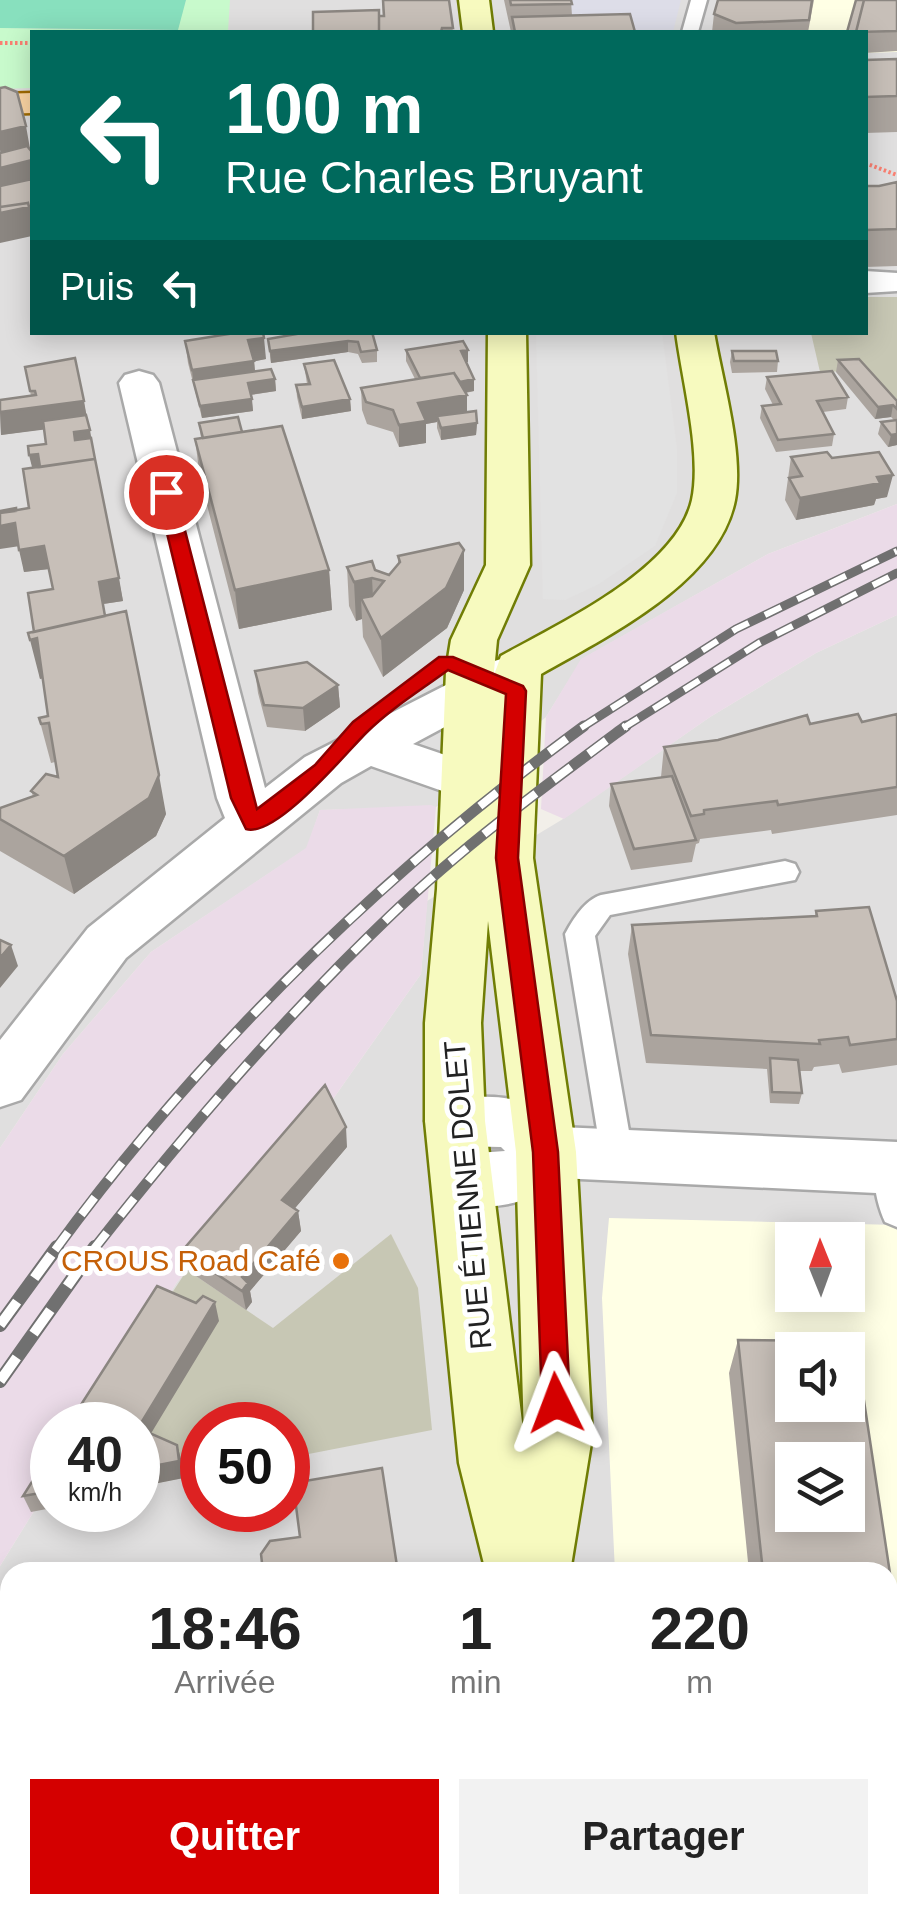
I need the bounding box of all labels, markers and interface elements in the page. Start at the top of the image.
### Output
icon: left [60,70,190,200]
text: 100 m [225,70,423,148]
text: Rue Charles Bruyant [225,152,643,203]
icon: left [154,260,209,315]
text: Puis [60,266,134,308]
pin [124,450,209,535]
icon: arrive [139,465,194,520]
street label: RUE ÉTIENNE DOLET [438,1039,497,1351]
north arrow [775,1222,865,1312]
map controls [775,1222,865,1532]
place label: CROUS Road Café [61,1244,321,1277]
marker: CROUS Road Café [330,1250,352,1272]
button: sound [775,1332,865,1422]
position arrow [504,1351,608,1455]
speed limit sign: 50 [180,1402,310,1532]
text: 40 [67,1427,123,1483]
button: layers [775,1442,865,1532]
text: km/h [68,1478,122,1506]
text: 18:46 [148,1595,302,1662]
text: 1 [459,1595,492,1662]
text: 220 [650,1595,750,1662]
text: Arrivée [174,1664,276,1700]
text: min [450,1664,501,1700]
text: m [686,1664,713,1700]
button: Quitter [30,1779,439,1894]
button: Partager [459,1779,868,1894]

